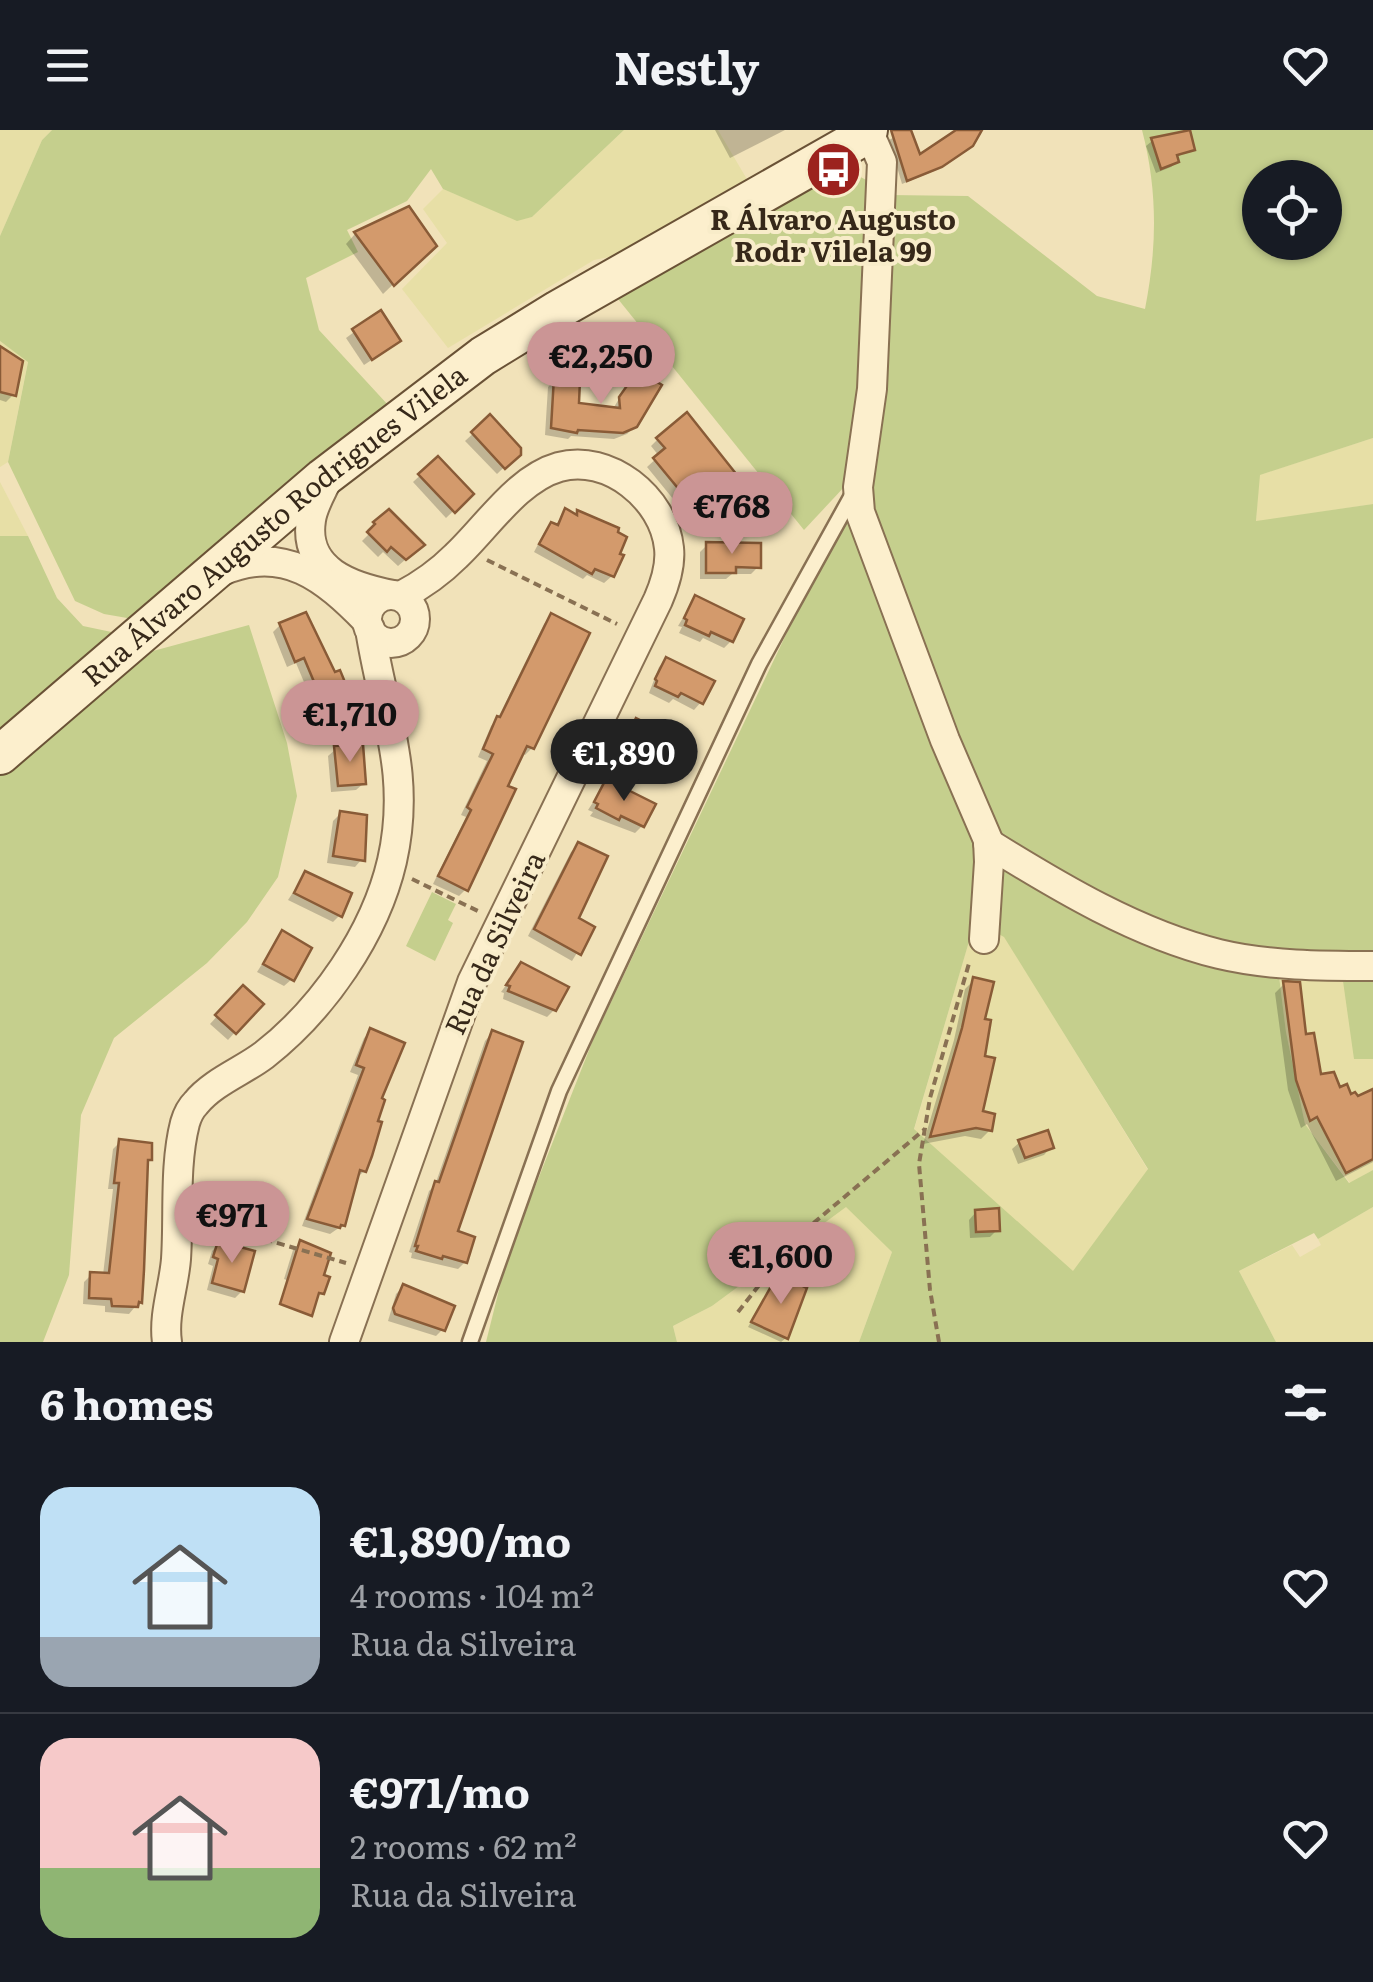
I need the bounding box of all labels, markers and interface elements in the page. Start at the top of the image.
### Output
text: Nestly [614,32,759,99]
icon: menu [40,38,95,93]
icon: heart [1278,38,1333,93]
bus stop icon: R Álvaro Augusto Rodr Vilela 99 [803,139,863,199]
map controls [1242,160,1342,260]
button: locate [1242,160,1342,260]
place label: R Álvaro Augusto Rodr Vilela 99 [710,197,956,271]
pin: €2,250 [520,322,682,407]
text: €2,250 [549,330,653,378]
street label: Rua Álvaro Augusto Rodrigues Vilela [72,353,475,695]
pin: €768 [673,472,791,557]
text: €768 [694,480,770,528]
pin: €1,710 [269,680,431,765]
text: €1,710 [303,688,397,736]
pin: €1,890 [543,719,705,804]
text: €1,890 [573,727,675,775]
street label: Rua da Silveira [432,844,554,1041]
pin: €971 [173,1181,291,1266]
text: €971 [196,1189,268,1237]
pin: €1,600 [700,1222,862,1307]
text: €1,600 [729,1230,833,1278]
text: 6 homes [40,1371,214,1433]
icon: filters [1278,1375,1333,1430]
text: €1,890/mo [350,1508,571,1570]
icon: home [120,1527,240,1647]
icon: heart [1278,1560,1333,1615]
text: 4 rooms · 104 m² [350,1570,594,1618]
text: Rua da Silveira [350,1618,576,1666]
text: €971/mo [350,1759,530,1821]
icon: home [120,1778,240,1898]
icon: heart [1278,1811,1333,1866]
text: 2 rooms · 62 m² [350,1821,577,1869]
text: Rua da Silveira [350,1869,576,1917]

